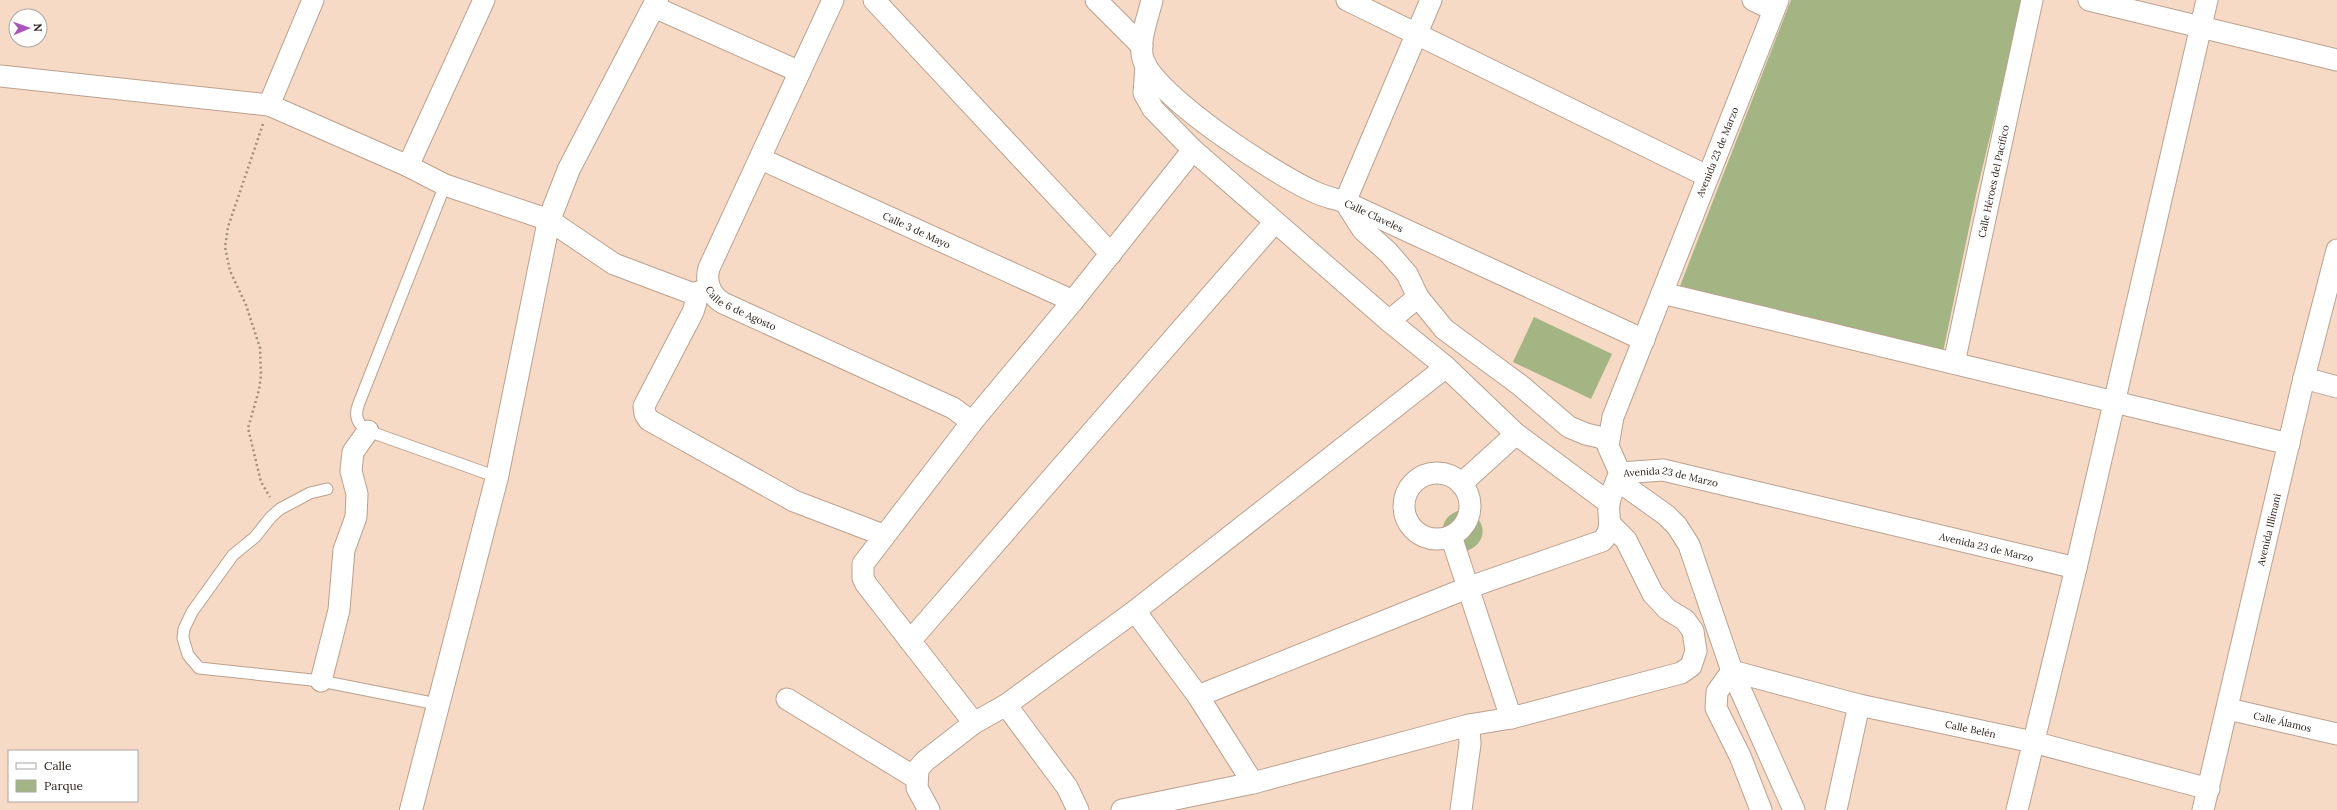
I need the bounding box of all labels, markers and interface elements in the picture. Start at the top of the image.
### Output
north arrow [8,8,48,48]
text: N [31,23,45,33]
street label: Avenida 23 de Marzo [1693,105,1742,200]
street label: Calle Héroes del Pacifico [1975,124,2012,239]
street label: Calle Claveles [1342,197,1406,235]
street label: Calle 3 de Mayo [880,209,953,251]
street label: Calle 6 de Agosto [702,284,778,334]
street label: Avenida 23 de Marzo [1622,464,1720,490]
street label: Avenida Illimani [2254,492,2284,568]
street label: Avenida 23 de Marzo [1937,530,2035,565]
street label: Calle Álamos [2252,709,2313,735]
street label: Calle Belén [1944,717,1997,741]
legend [8,750,138,802]
text: Calle [44,758,72,773]
text: Parque [44,778,84,793]

